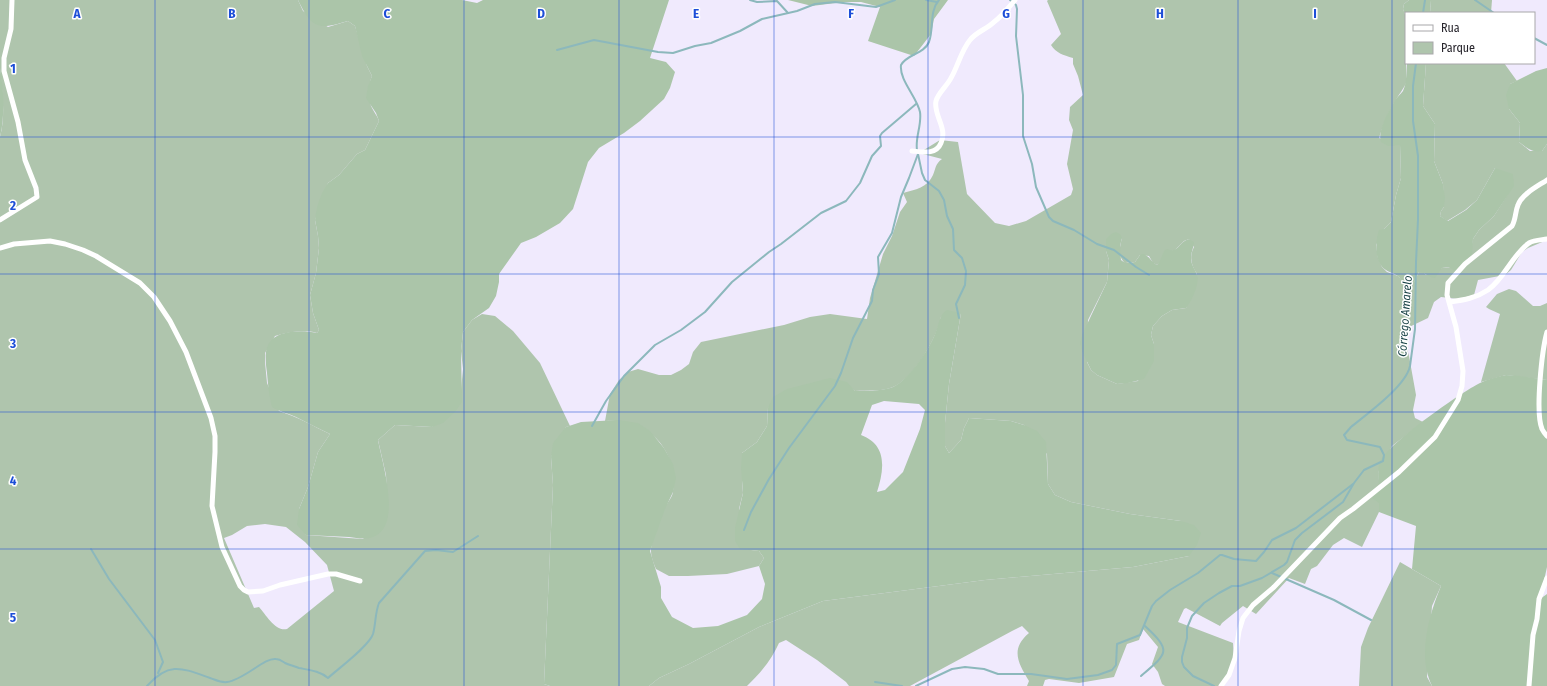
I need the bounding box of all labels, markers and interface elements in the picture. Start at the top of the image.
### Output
text: A [72,6,81,21]
text: B [228,6,236,21]
text: C [384,6,391,21]
text: D [537,6,545,21]
text: E [693,6,699,21]
text: F [848,6,854,21]
text: G [1002,6,1010,21]
text: H [1156,6,1164,21]
text: I [1313,6,1317,21]
legend [1405,12,1535,64]
text: Rua [1441,21,1460,35]
text: Parque [1441,41,1475,55]
text: 1 [10,61,16,76]
text: 2 [9,198,16,213]
water label: Córrego Amarelo [1395,275,1415,357]
text: 3 [9,336,16,351]
text: 4 [10,473,17,488]
text: 5 [10,610,16,625]

